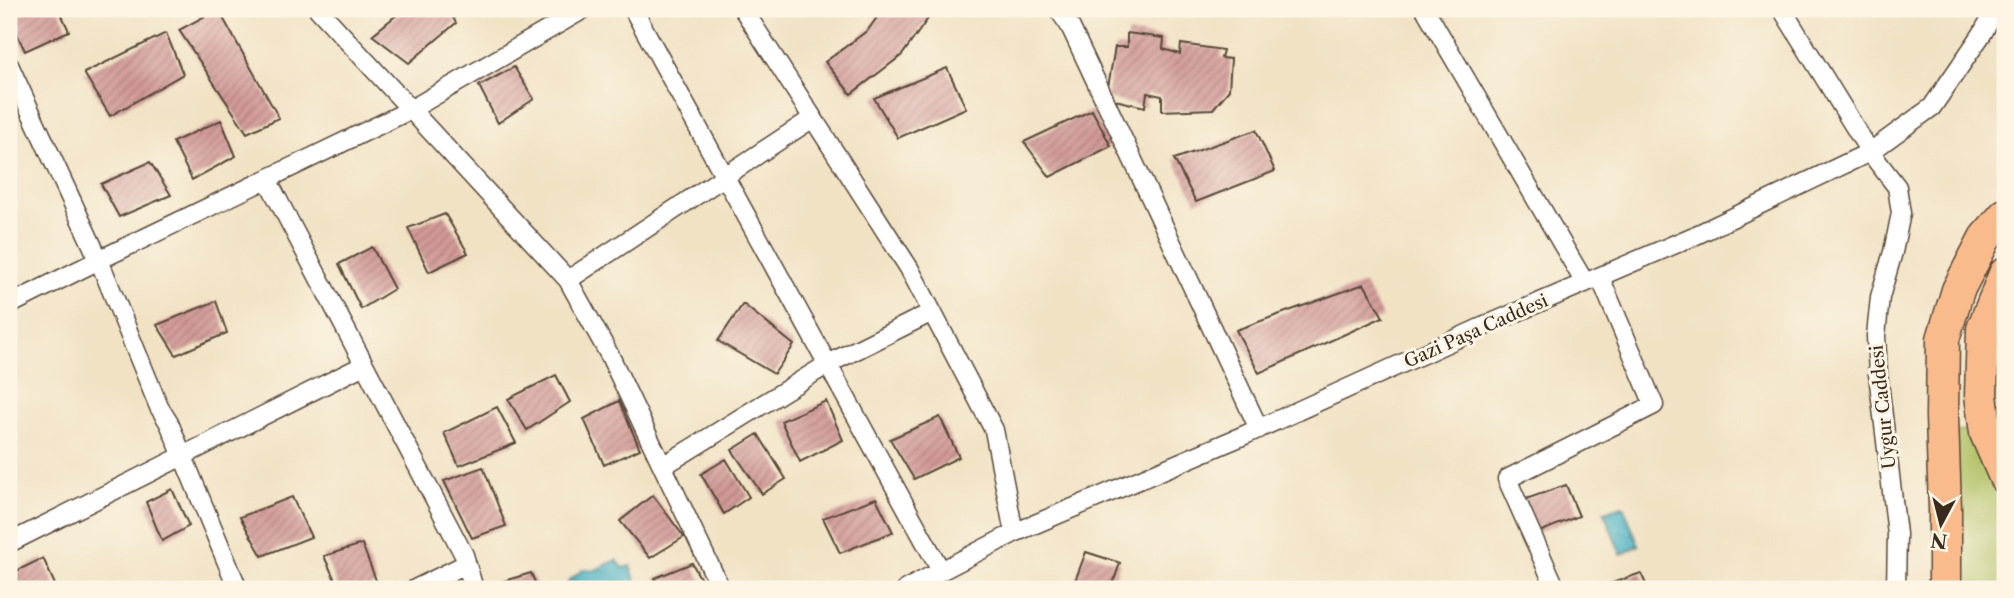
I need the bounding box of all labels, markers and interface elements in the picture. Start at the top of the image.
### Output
street label: Gazi Paşa Caddesi [1401,289,1552,373]
street label: Uygur Caddesi [1866,343,1900,470]
north arrow [1906,490,1976,560]
text: N [1929,528,1949,553]

